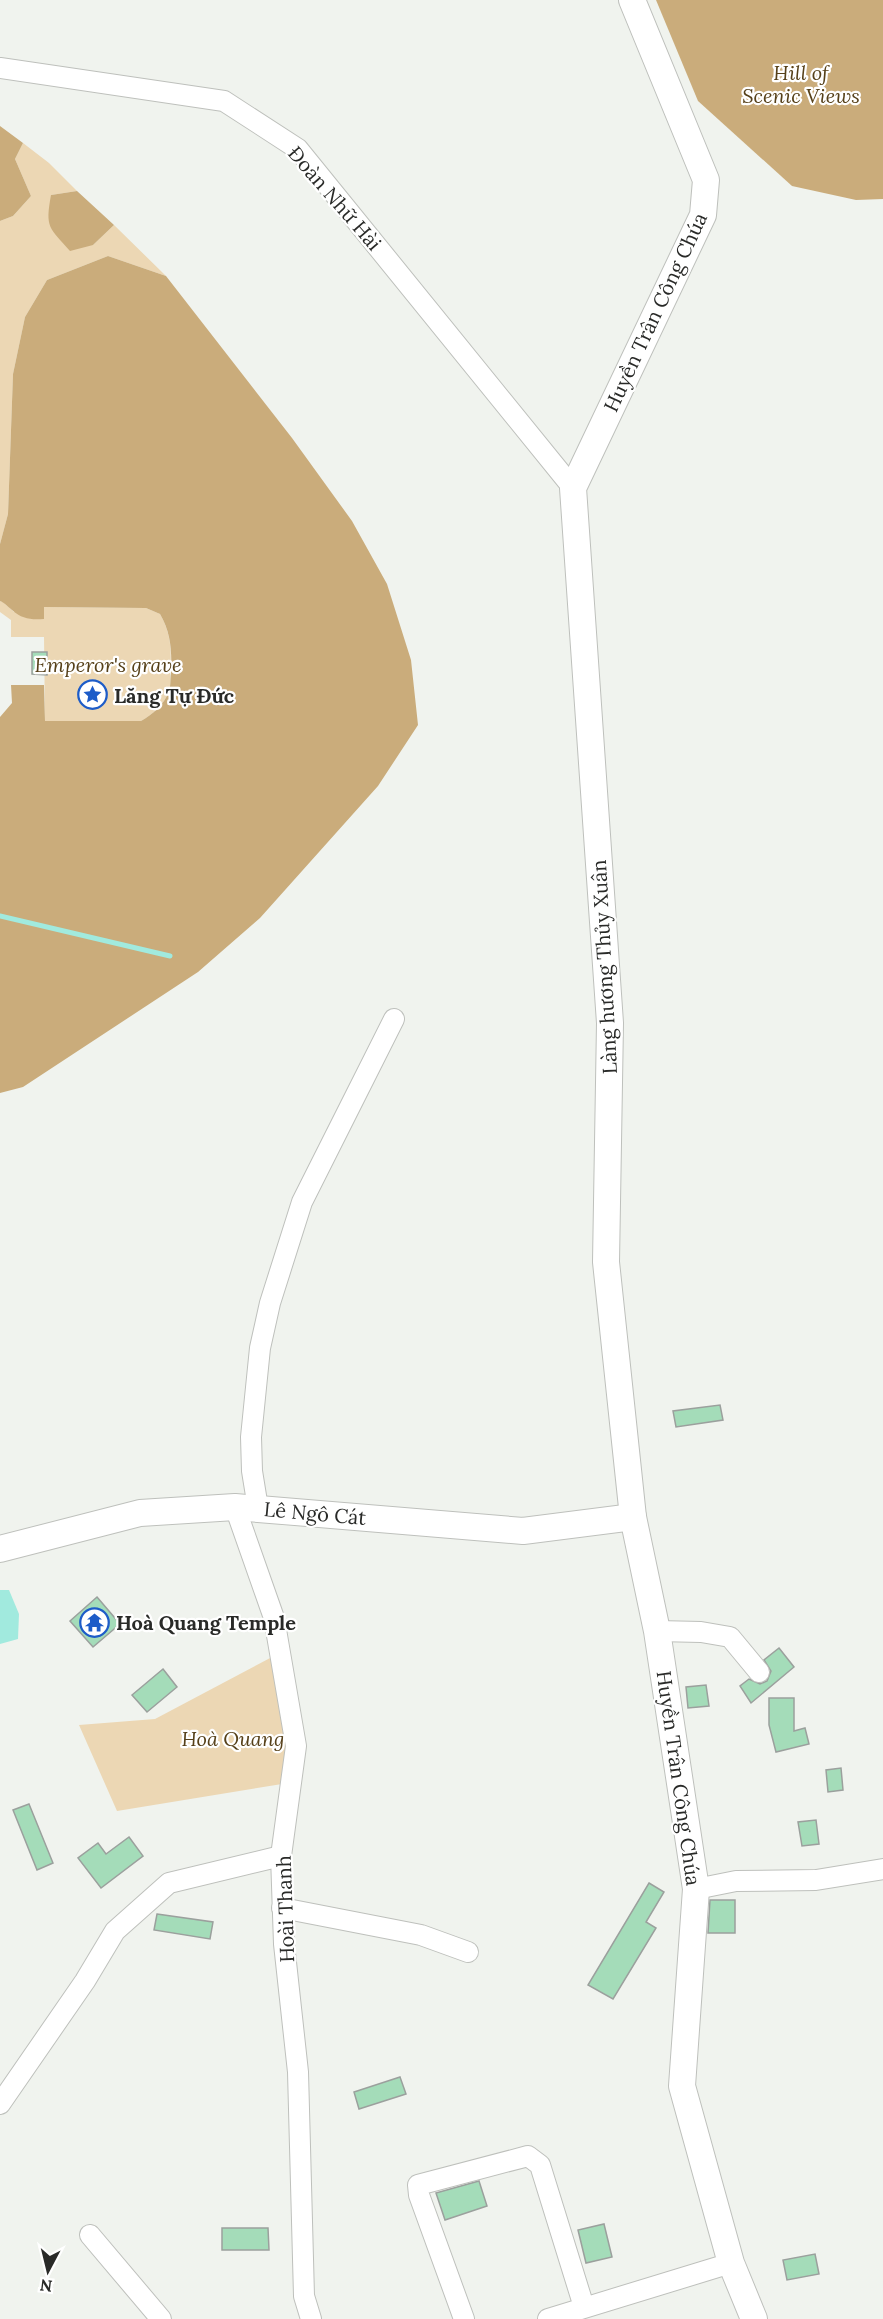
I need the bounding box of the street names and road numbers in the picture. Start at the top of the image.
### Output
street label: Đoàn Nhữ Hài [283,141,387,255]
street label: Huyền Trân Công Chúa [598,208,712,416]
street label: Làng hương Thủy Xuân [586,859,622,1075]
street label: Lê Ngô Cát [263,1496,367,1530]
street label: Huyền Trân Công Chúa [652,1669,706,1887]
street label: Hoài Thanh [271,1855,299,1963]

